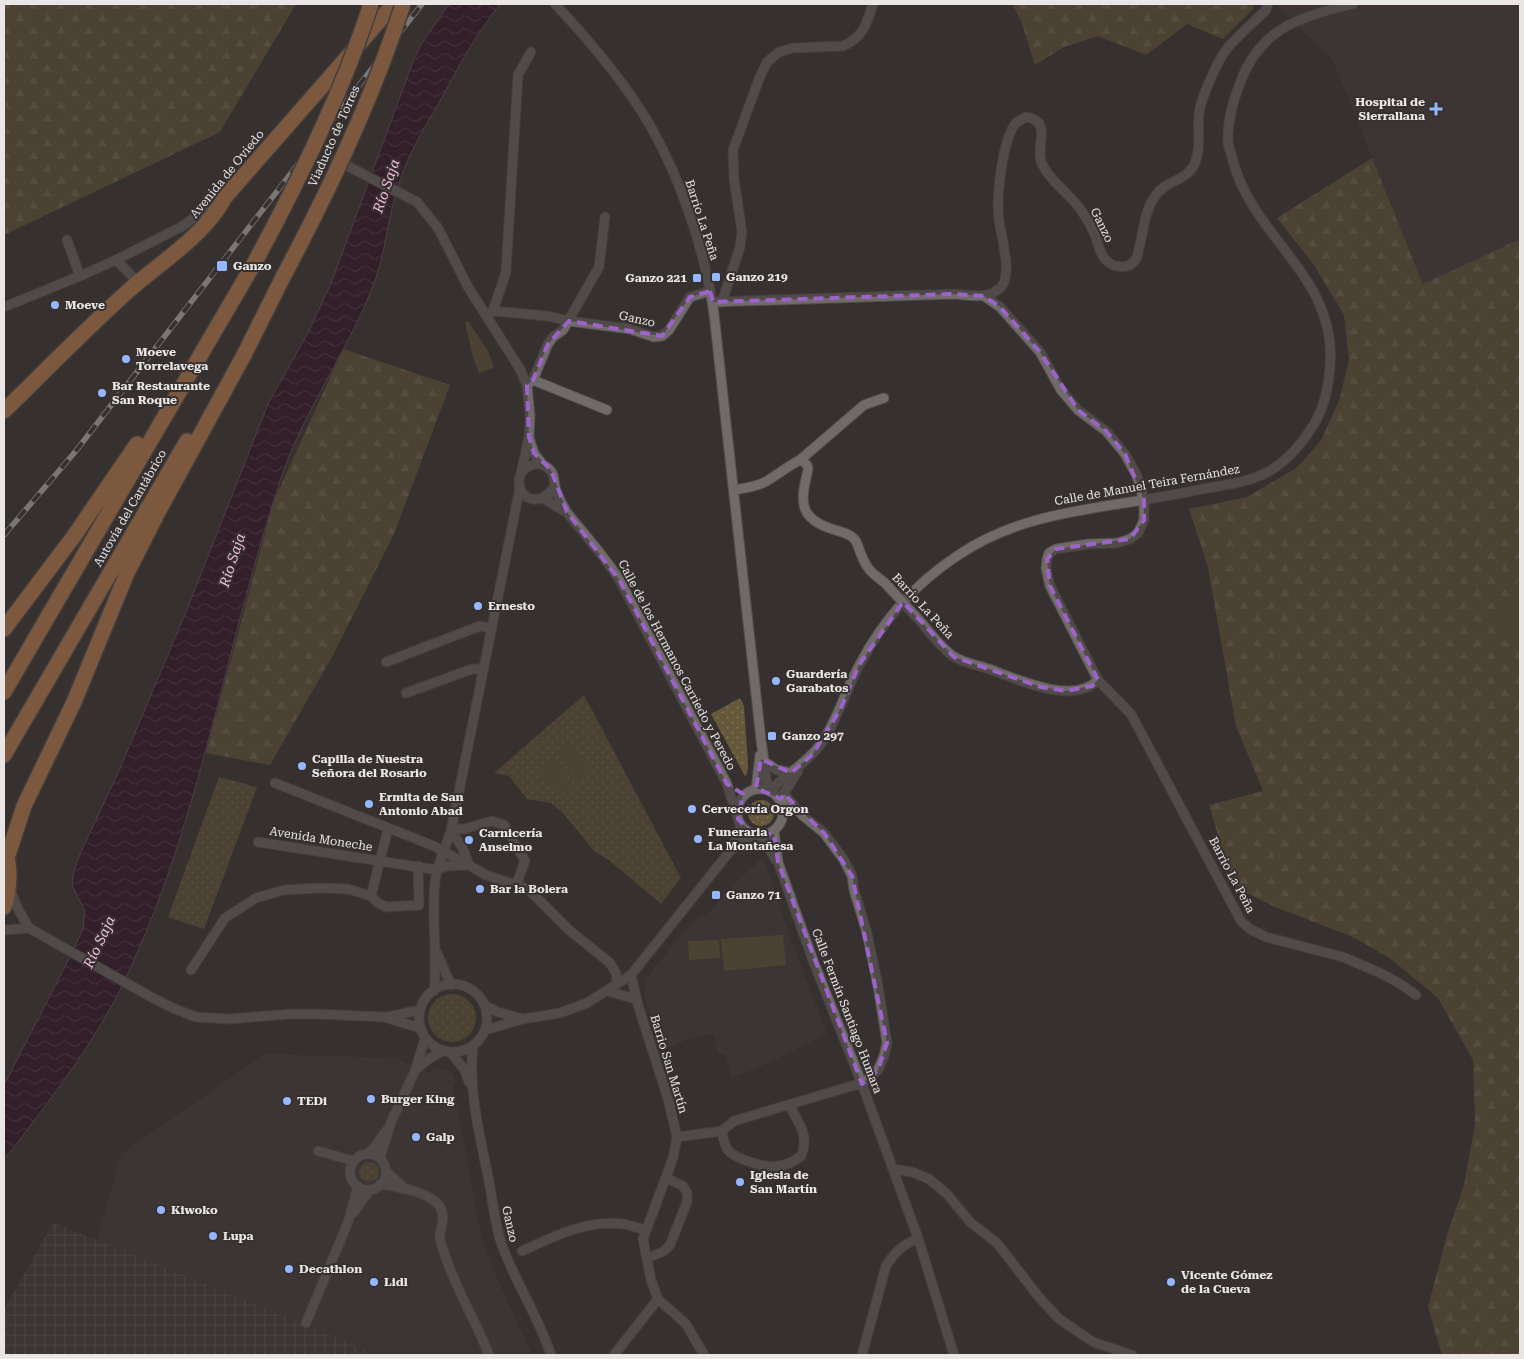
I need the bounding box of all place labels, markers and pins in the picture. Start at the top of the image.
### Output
place label: Hospital de Sierrallana [1355,95,1425,123]
marker: Hospital de Sierrallana [1429,102,1443,116]
marker: Ganzo [215,259,229,273]
place label: Ganzo [233,259,272,273]
place label: Ganzo 219 [726,270,788,284]
place label: Ganzo 221 [625,271,687,285]
marker: Ganzo 219 [710,271,722,283]
marker: Ganzo 221 [691,272,703,284]
place label: Moeve [65,298,105,312]
marker: Moeve [49,299,61,311]
place label: Moeve Torrelavega [136,345,208,373]
marker: Moeve Torrelavega [120,353,132,365]
place label: Bar Restaurante San Roque [112,379,210,407]
marker: Bar Restaurante San Roque [96,387,108,399]
place label: Ernesto [488,599,535,613]
marker: Ernesto [472,600,484,612]
place label: Guardería Garabatos [786,667,848,695]
marker: Guardería Garabatos [770,675,782,687]
place label: Ganzo 297 [782,729,844,743]
marker: Ganzo 297 [766,730,778,742]
place label: Capilla de Nuestra Señora del Rosario [312,752,427,780]
marker: Capilla de Nuestra Señora del Rosario [296,760,308,772]
place label: Ermita de San Antonio Abad [379,790,464,818]
marker: Ermita de San Antonio Abad [363,798,375,810]
place label: Cervecería Orgon [702,802,809,816]
marker: Cervecería Orgon [686,803,698,815]
place label: Funeraria La Montañesa [708,825,793,853]
place label: Carnicería Anselmo [479,826,542,854]
marker: Funeraria La Montañesa [692,833,704,845]
marker: Carnicería Anselmo [463,834,475,846]
place label: Bar la Bolera [490,882,568,896]
marker: Bar la Bolera [474,883,486,895]
place label: Ganzo 71 [726,888,781,902]
marker: Ganzo 71 [710,889,722,901]
place label: Burger King [381,1092,455,1106]
marker: Burger King [365,1093,377,1105]
place label: TEDi [297,1094,327,1108]
marker: TEDi [281,1095,293,1107]
place label: Galp [426,1130,455,1144]
marker: Galp [410,1131,422,1143]
place label: Iglesia de San Martín [750,1168,817,1196]
marker: Iglesia de San Martín [734,1176,746,1188]
place label: Kiwoko [171,1203,218,1217]
marker: Kiwoko [155,1204,167,1216]
place label: Lupa [223,1229,254,1243]
marker: Lupa [207,1230,219,1242]
place label: Decathlon [299,1262,362,1276]
marker: Decathlon [283,1263,295,1275]
place label: Vicente Gómez de la Cueva [1181,1268,1272,1296]
place label: Lidl [384,1275,408,1289]
marker: Lidl [368,1276,380,1288]
marker: Vicente Gómez de la Cueva [1165,1276,1177,1288]

